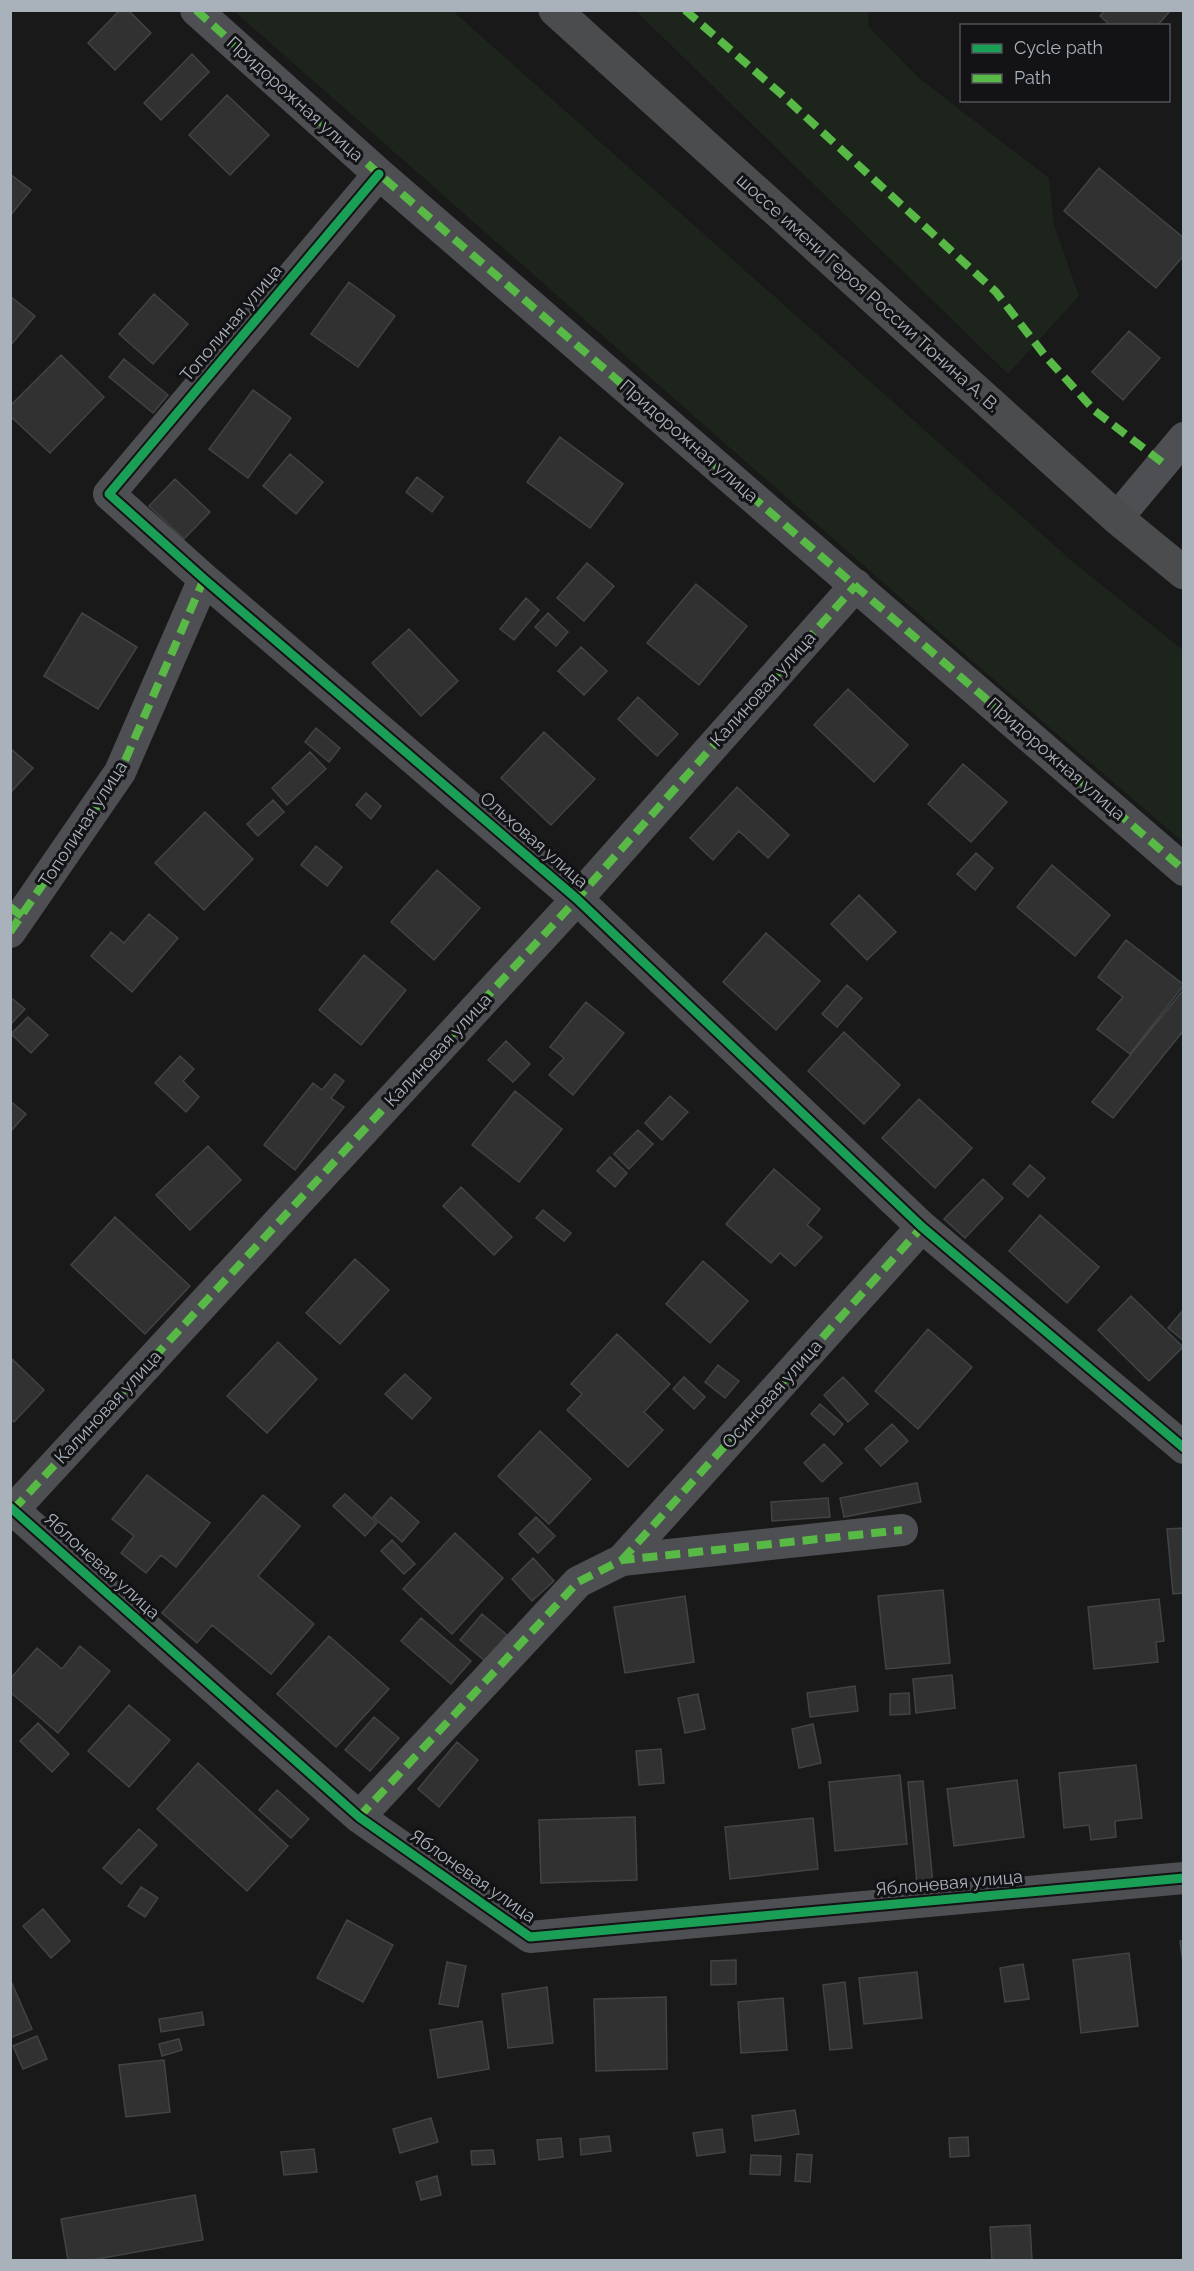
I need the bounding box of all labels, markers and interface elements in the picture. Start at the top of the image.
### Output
legend [960,24,1170,102]
street label: Придорожная улица [223,32,368,165]
text: Cycle path [1014,37,1103,58]
text: Path [1014,67,1051,88]
street label: шоссе имени Героя России Тюнина А. В. [733,169,1004,416]
street label: Тополиная улица [176,260,286,385]
street label: Придорожная улица [616,375,763,506]
street label: Калиновая улица [706,627,820,750]
street label: Придорожная улица [983,693,1130,824]
street label: Тополиная улица [34,757,131,891]
street label: Ольховая улица [476,787,593,892]
street label: Калиновая улица [380,989,495,1111]
street label: Осиновая улица [717,1335,826,1452]
street label: Калиновая улица [50,1346,165,1468]
street label: Яблоневая улица [40,1508,164,1623]
street label: Яблоневая улица [407,1824,540,1927]
street label: Яблоневая улица [874,1866,1024,1899]

